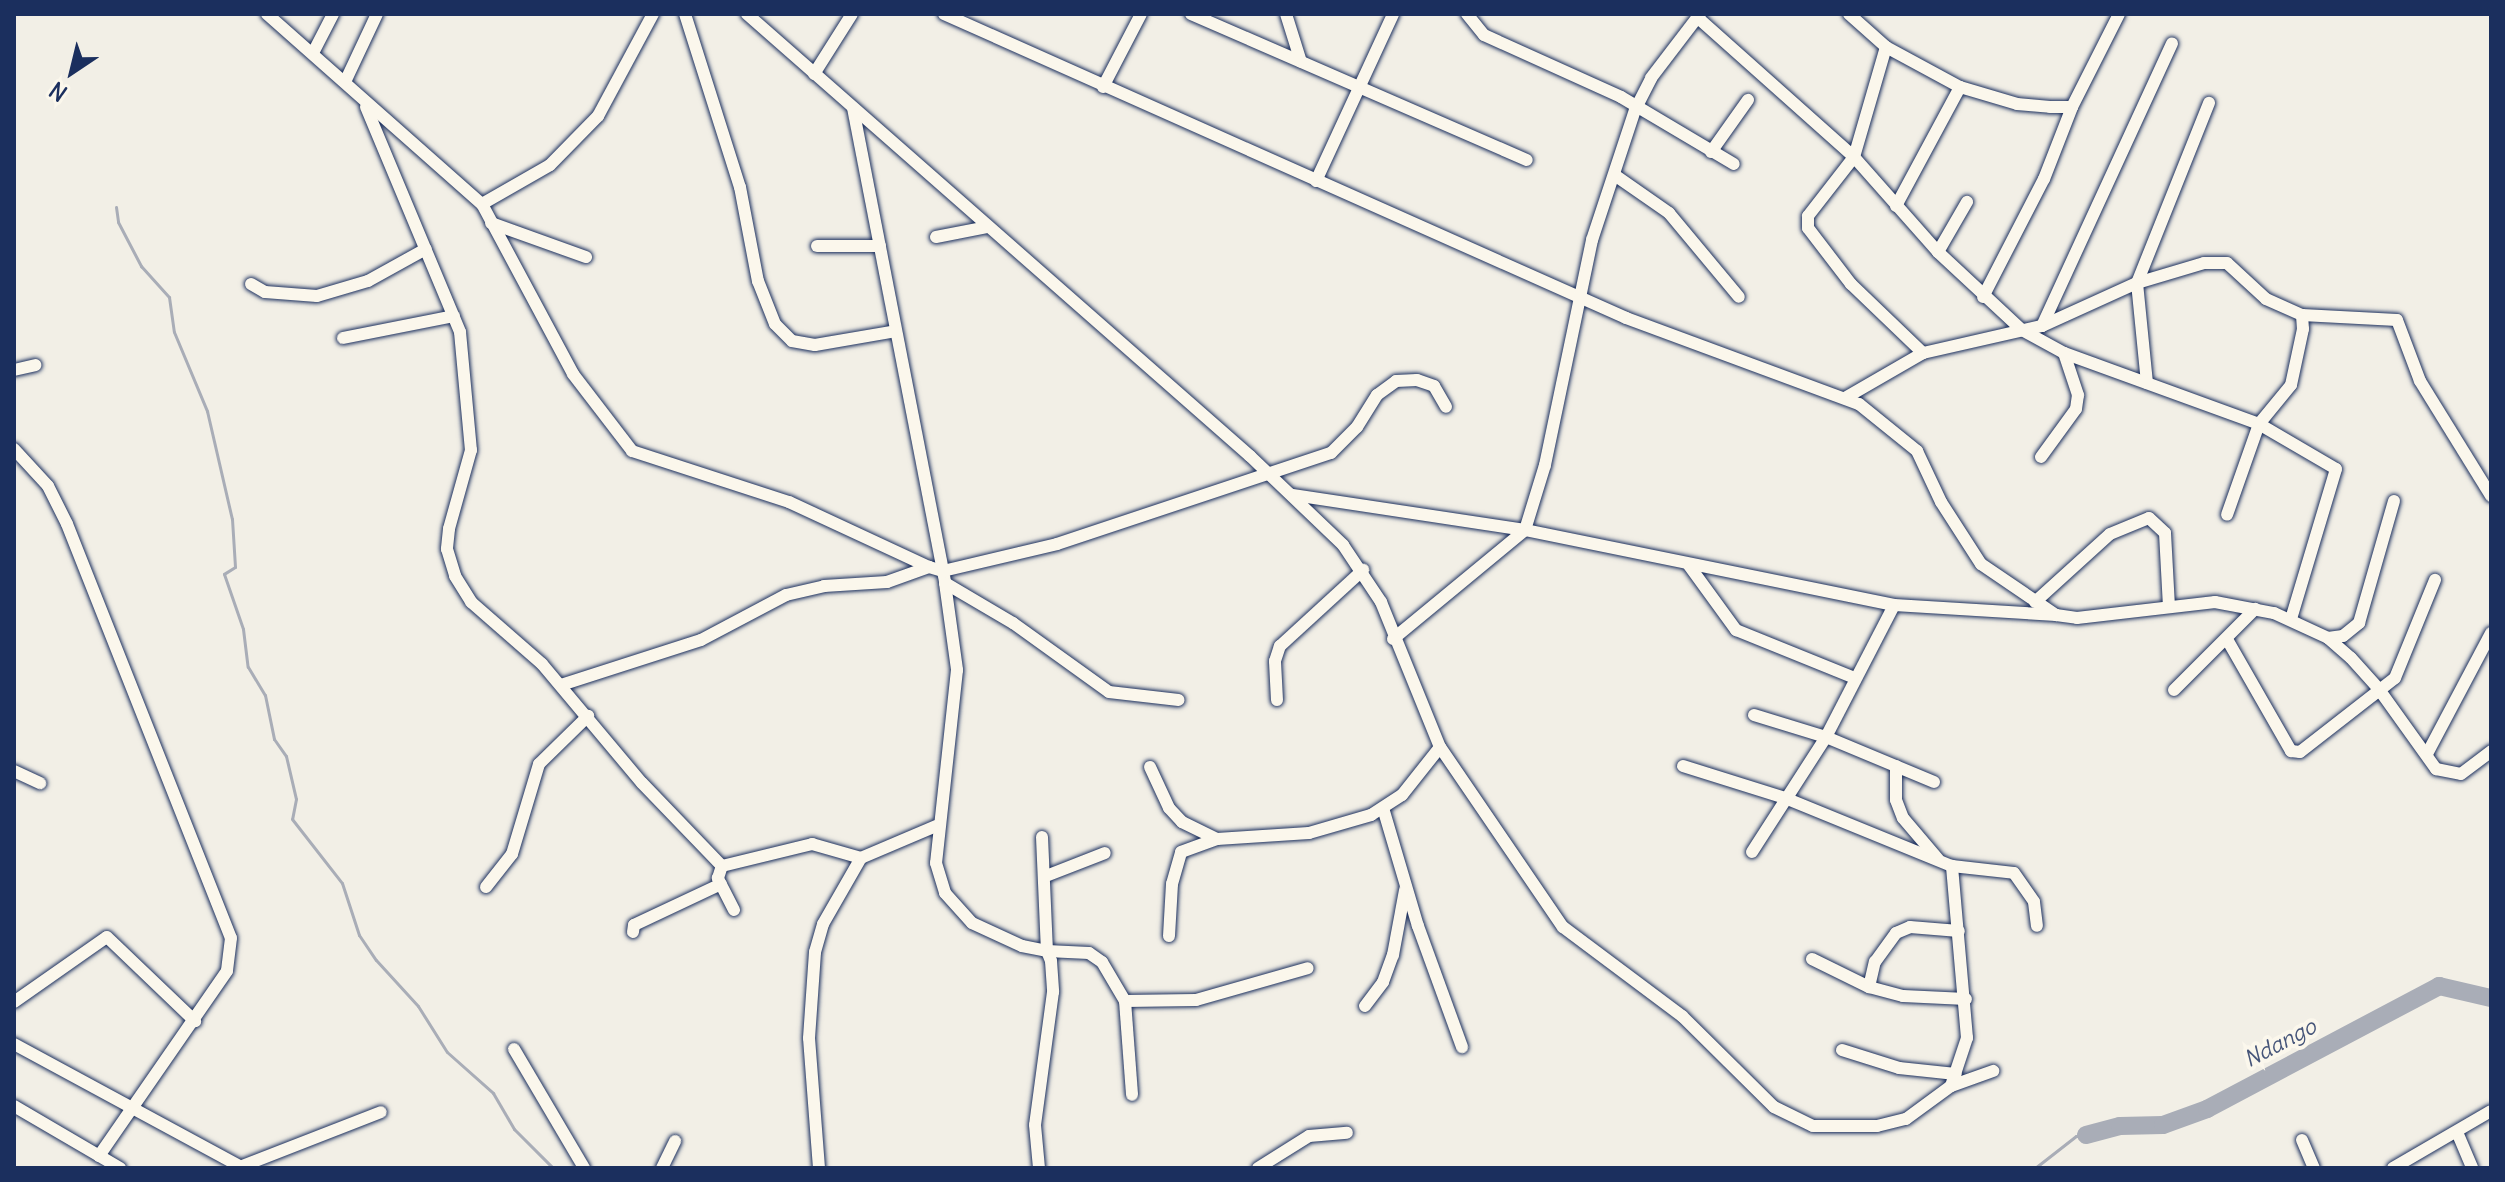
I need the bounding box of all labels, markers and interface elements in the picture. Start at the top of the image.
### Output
north arrow [32,32,112,112]
text: N [44,76,72,107]
water label: Ndango [2239,1013,2321,1073]

